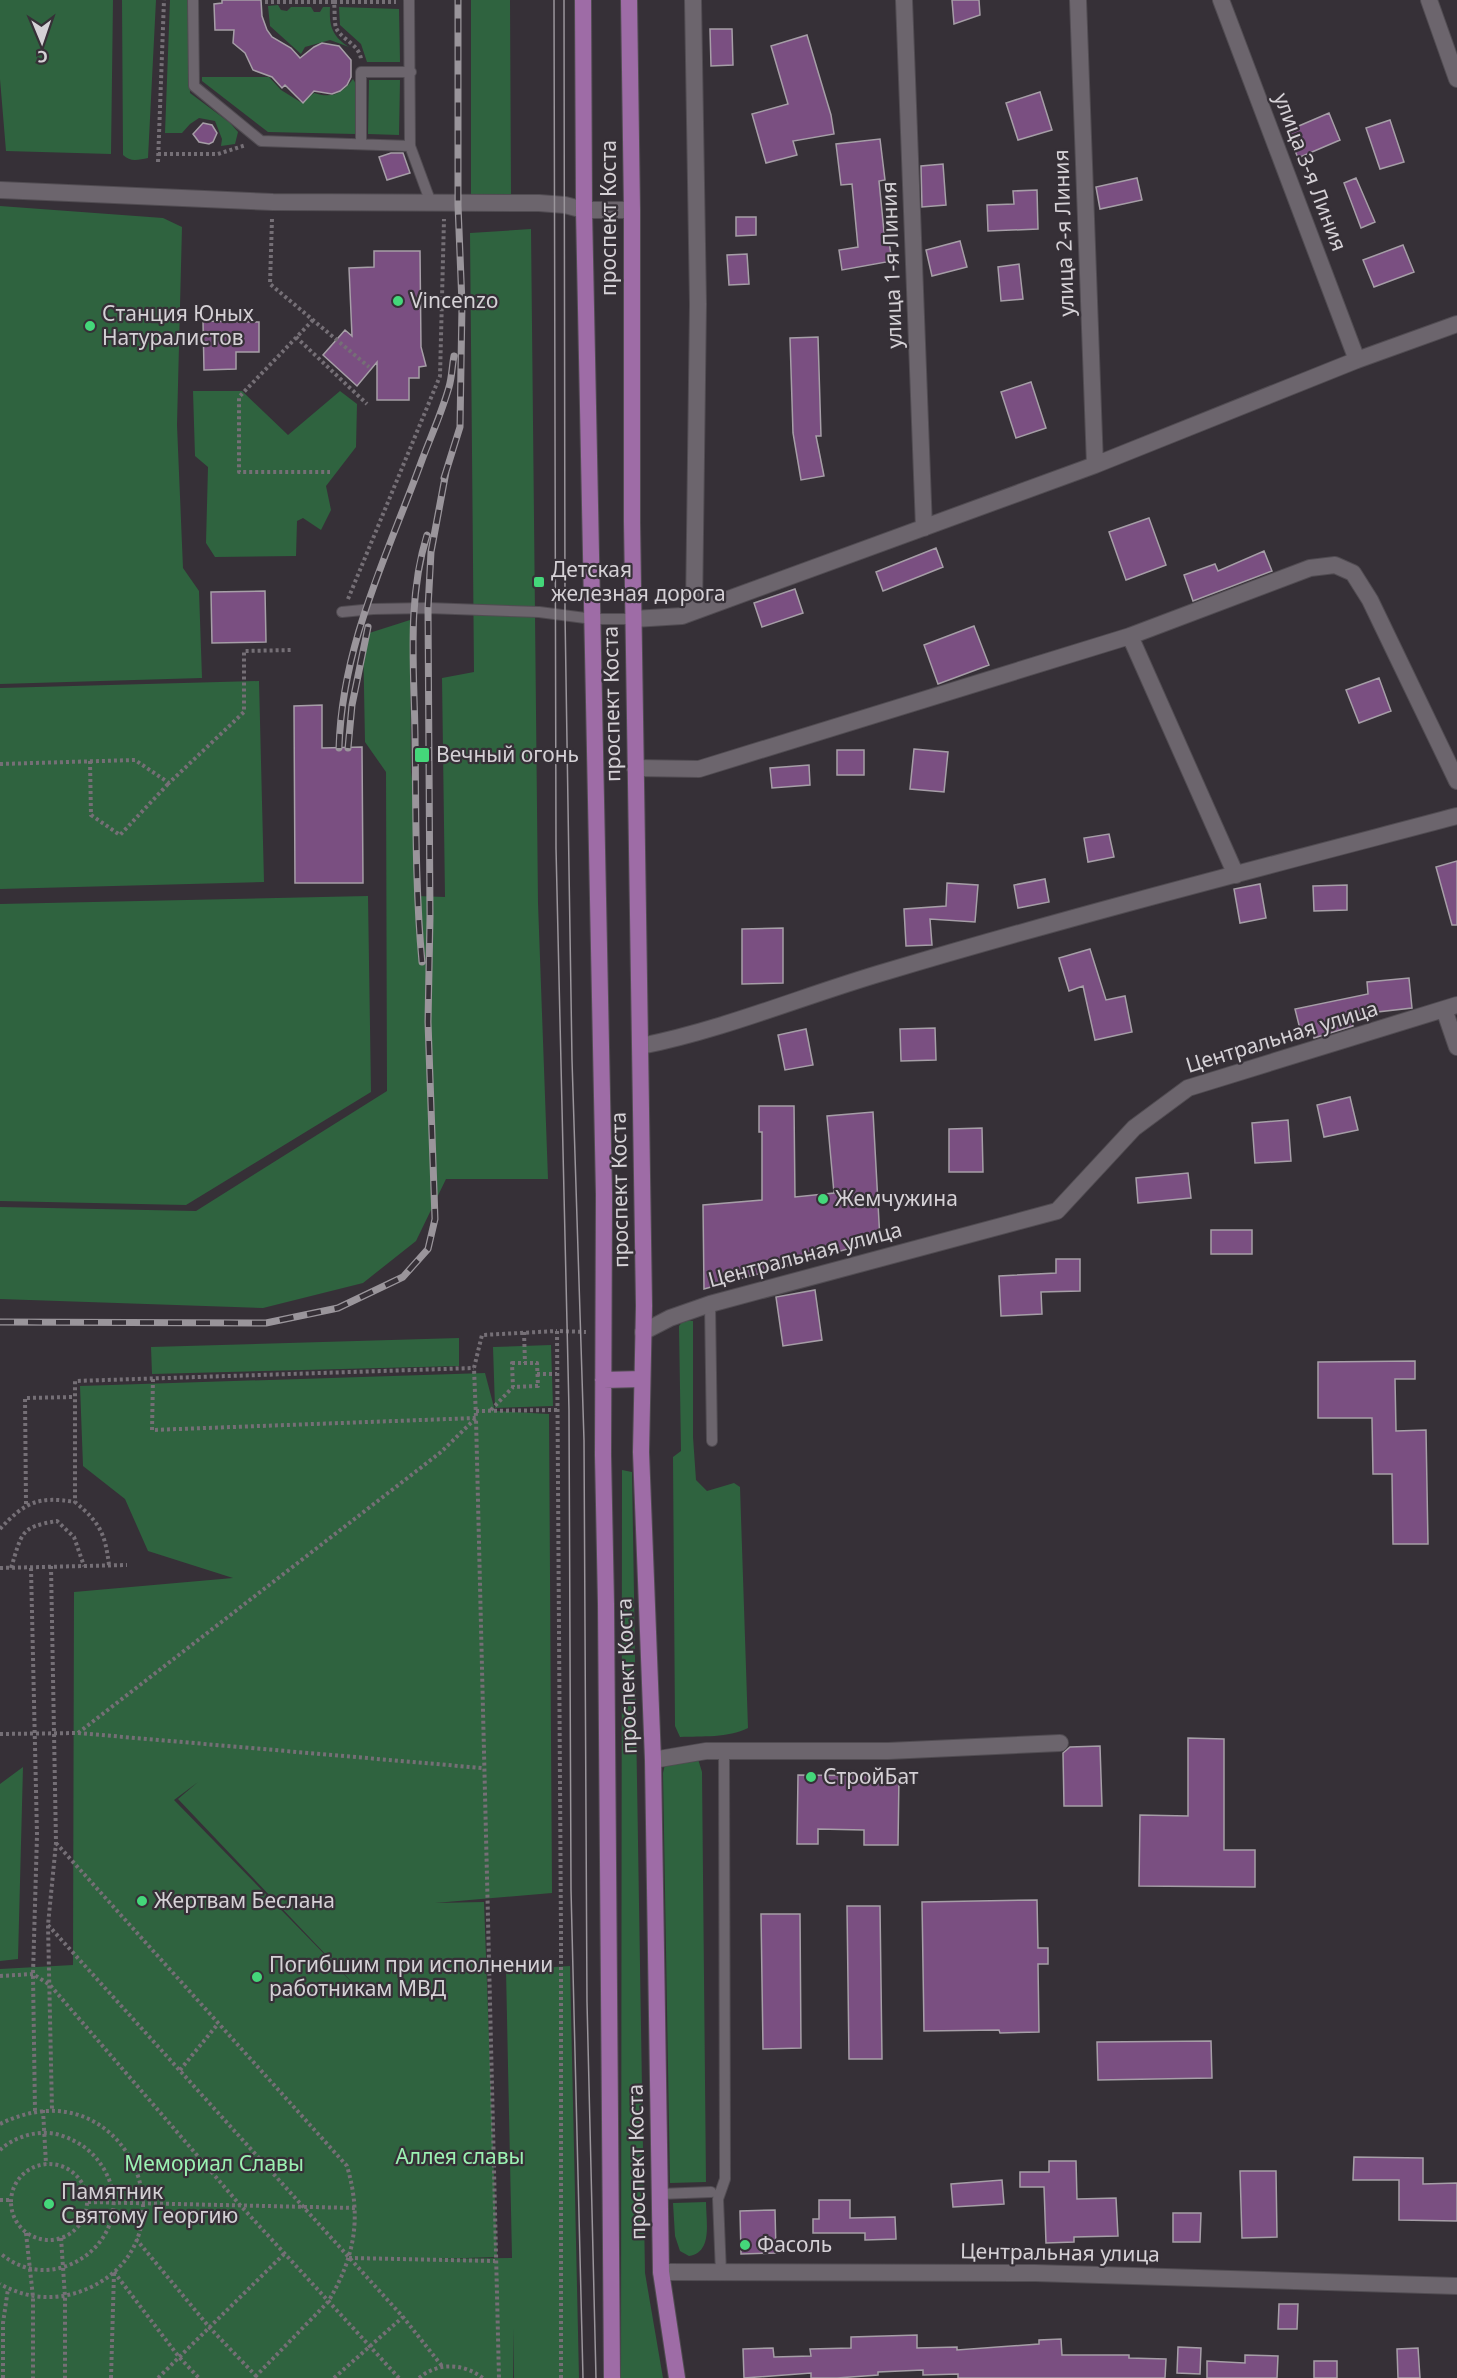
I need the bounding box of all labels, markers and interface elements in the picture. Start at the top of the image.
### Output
north arrow [12,12,72,72]
text: С [37,46,48,68]
street label: улица 3-я Линия [1268,89,1354,255]
street label: проспект Коста [594,140,622,296]
street label: улица 2-я Линия [1046,149,1080,317]
street label: улица 1-я Линия [874,181,908,349]
place label: Vincenzo [410,286,498,314]
marker: Vincenzo [391,294,405,308]
place label: Станция Юных Натуралистов [102,299,254,351]
marker: Станция Юных Натуралистов [83,319,97,333]
place label: Детская железная дорога [551,555,726,607]
marker: Детская железная дорога [532,575,546,589]
street label: проспект Коста [596,626,626,782]
place label: Вечный огонь [436,740,579,768]
marker: Вечный огонь [413,746,431,764]
street label: Центральная улица [1182,993,1381,1079]
street label: проспект Коста [604,1112,634,1268]
place label: Жемчужина [835,1184,958,1212]
marker: Жемчужина [816,1192,830,1206]
street label: Центральная улица [705,1215,905,1293]
street label: проспект Коста [609,1598,643,1754]
place label: СтройБат [823,1762,919,1790]
marker: СтройБат [804,1770,818,1784]
place label: Жертвам Беслана [154,1886,335,1914]
marker: Жертвам Беслана [135,1894,149,1908]
place label: Погибшим при исполнении работникам МВД [269,1950,553,2002]
marker: Погибшим при исполнении работникам МВД [250,1970,264,1984]
street label: проспект Коста [621,2084,651,2240]
park label: Аллея славы [395,2142,525,2170]
park label: Мемориал Славы [124,2149,304,2177]
place label: Памятник Святому Георгию [61,2177,238,2229]
marker: Памятник Святому Георгию [42,2197,56,2211]
place label: Фасоль [757,2230,832,2258]
street label: Центральная улица [960,2236,1160,2268]
marker: Фасоль [738,2238,752,2252]

